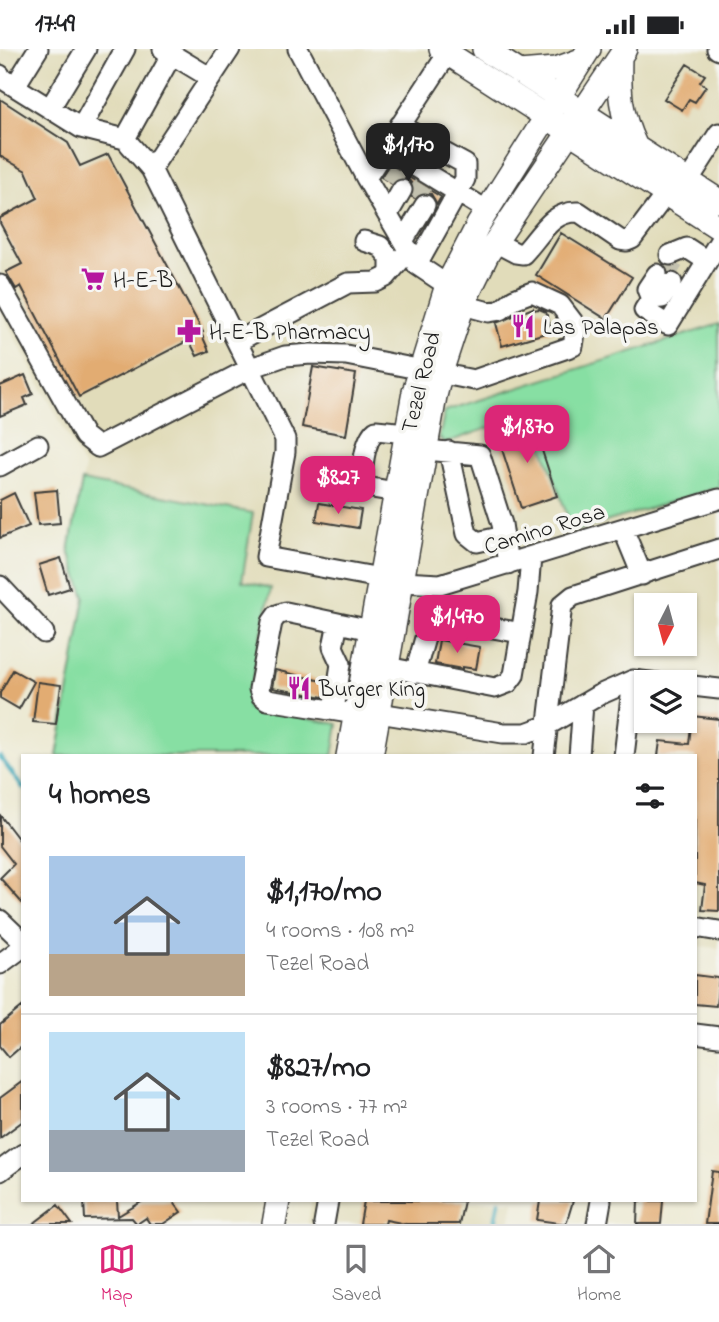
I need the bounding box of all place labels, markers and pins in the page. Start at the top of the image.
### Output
pin: $1,170 [351,123,465,183]
supermarket icon: H-E-B [79,265,107,293]
place label: H-E-B [113,265,173,298]
restaurant icon: Las Palapas [509,312,537,340]
place label: Las Palapas [543,312,659,345]
pharmacy icon: H-E-B Pharmacy [175,317,203,345]
place label: H-E-B Pharmacy [209,317,370,352]
pin: $1,870 [470,405,584,465]
pin: $827 [297,456,379,516]
pin: $1,470 [400,595,514,655]
restaurant icon: Burger King [285,674,313,702]
place label: Burger King [318,674,425,708]

